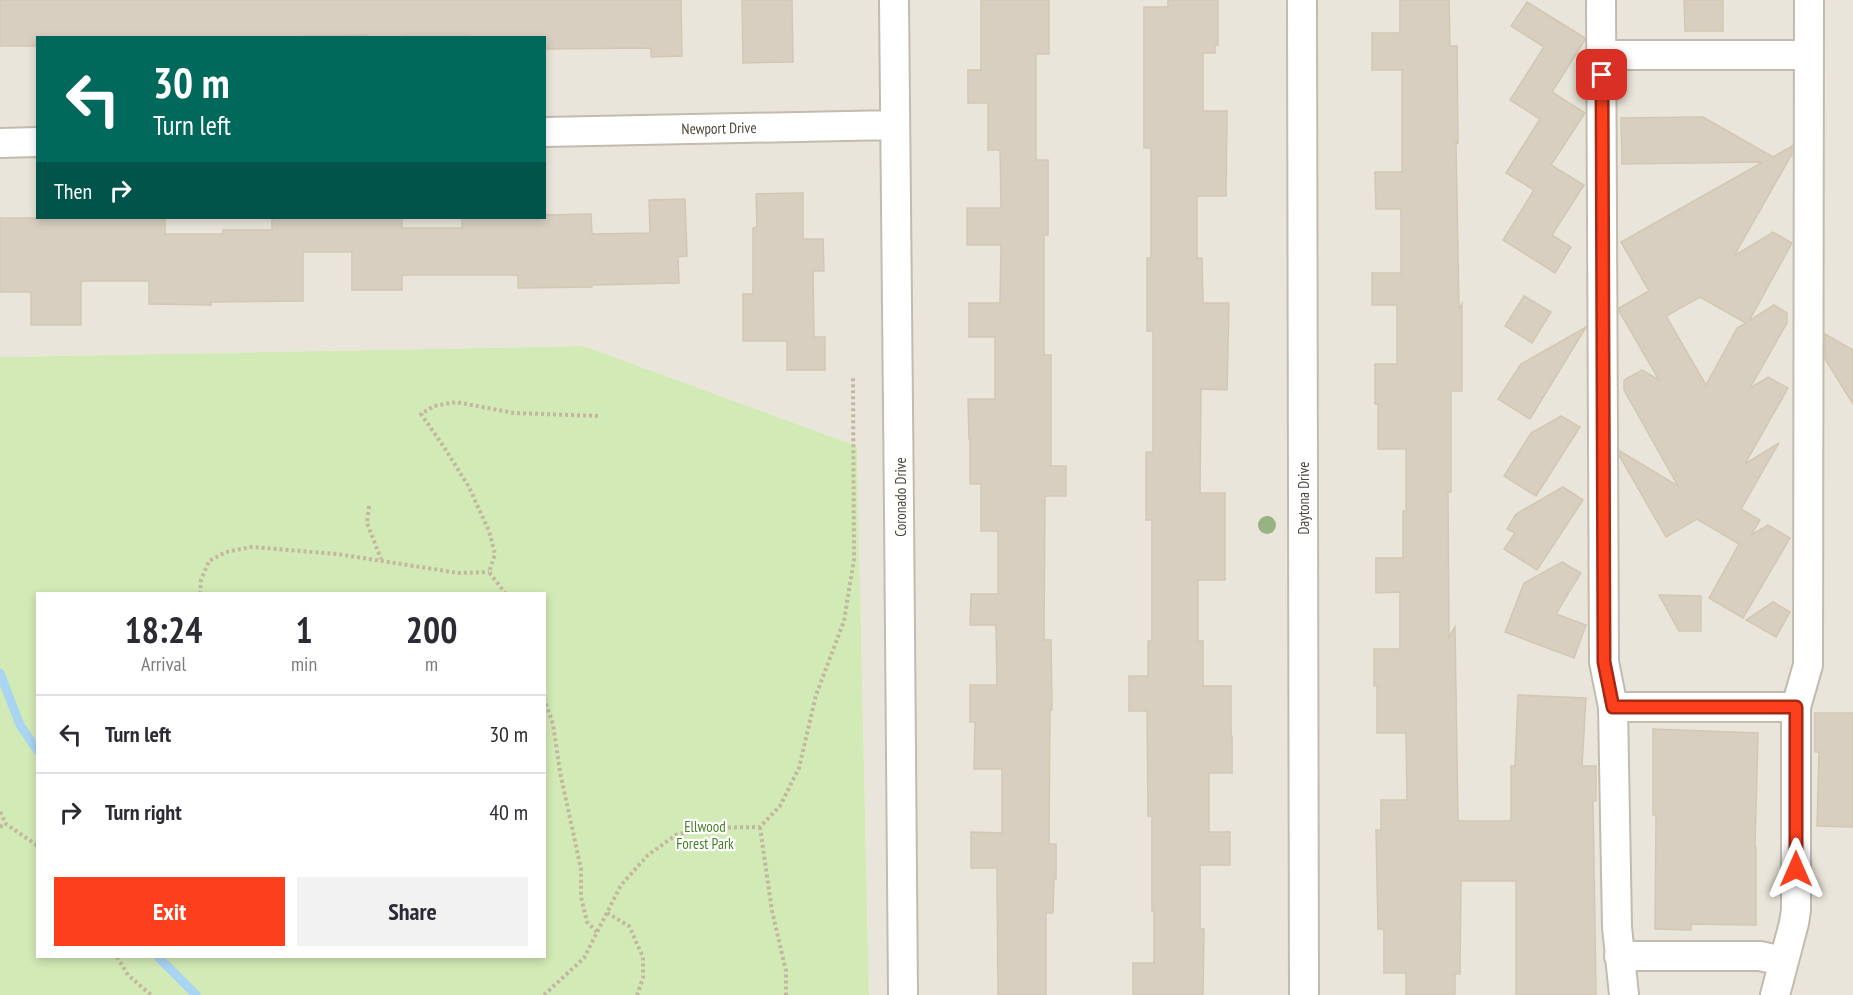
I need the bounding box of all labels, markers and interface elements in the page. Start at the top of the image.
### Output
pin [1576,49,1627,100]
text: 30 m [153,55,230,110]
icon: arrive [1585,58,1618,91]
icon: left [54,60,132,138]
text: Turn left [153,108,231,142]
street label: Newport Drive [681,118,757,138]
icon: right [104,174,137,207]
text: Then [54,177,92,205]
street label: Coronado Drive [891,457,910,537]
street label: Daytona Drive [1294,461,1313,535]
text: 18:24 [125,606,202,653]
text: 1 [295,606,313,653]
text: 200 [406,606,457,653]
text: Arrival [141,651,186,677]
text: min [291,651,317,677]
text: m [425,651,438,677]
icon: left [54,718,87,751]
text: Turn left [105,720,171,748]
text: 30 m [489,720,528,748]
icon: right [54,796,87,829]
text: Turn right [105,798,182,826]
text: 40 m [489,798,528,826]
park label: Ellwood Forest Park [676,817,734,853]
position arrow [1764,837,1828,901]
button: Exit [54,877,285,946]
button: Share [297,877,528,946]

